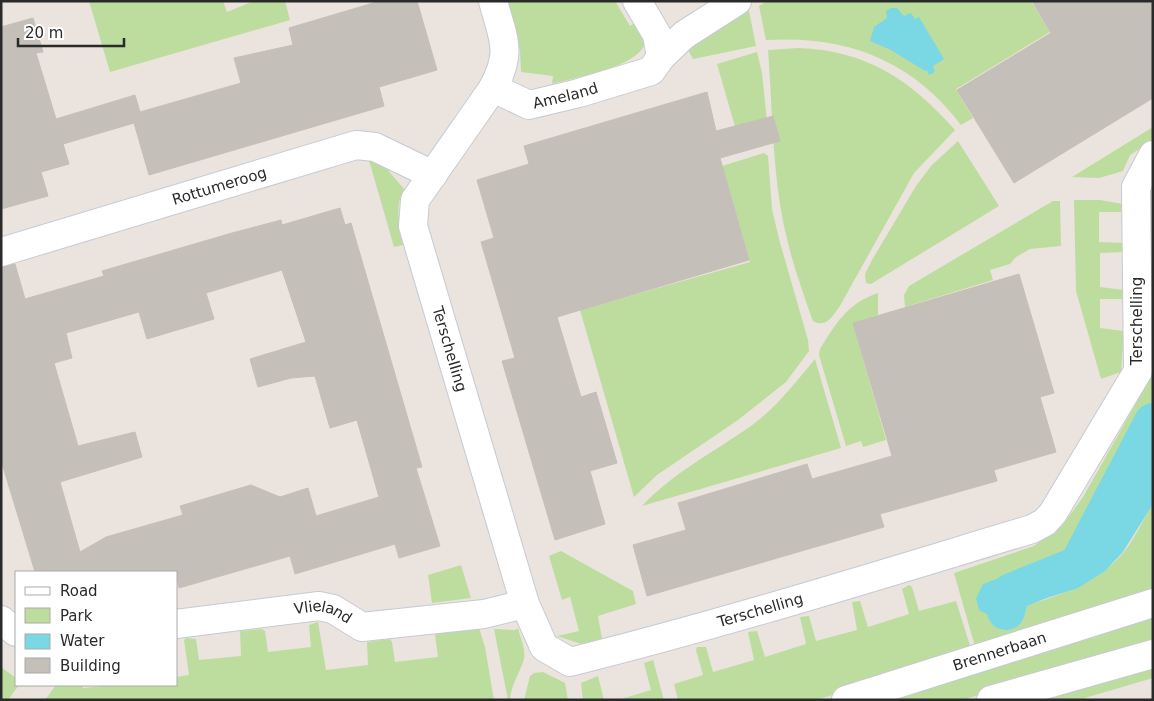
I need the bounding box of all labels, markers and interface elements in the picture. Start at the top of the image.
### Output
scale bar [18,15,124,47]
text: 20 m [25,24,63,42]
street label: Ameland [531,79,600,113]
street label: Rottumeroog [170,163,269,209]
street label: Terschelling [1128,277,1146,366]
street label: Terschelling [428,303,471,394]
legend [15,571,178,686]
text: Road [60,582,98,600]
street label: Terschelling [714,589,805,631]
street label: Vlieland [293,597,355,628]
text: Park [60,607,93,625]
street label: Brennerbaan [950,628,1049,675]
text: Water [60,632,105,650]
text: Building [60,657,121,675]

